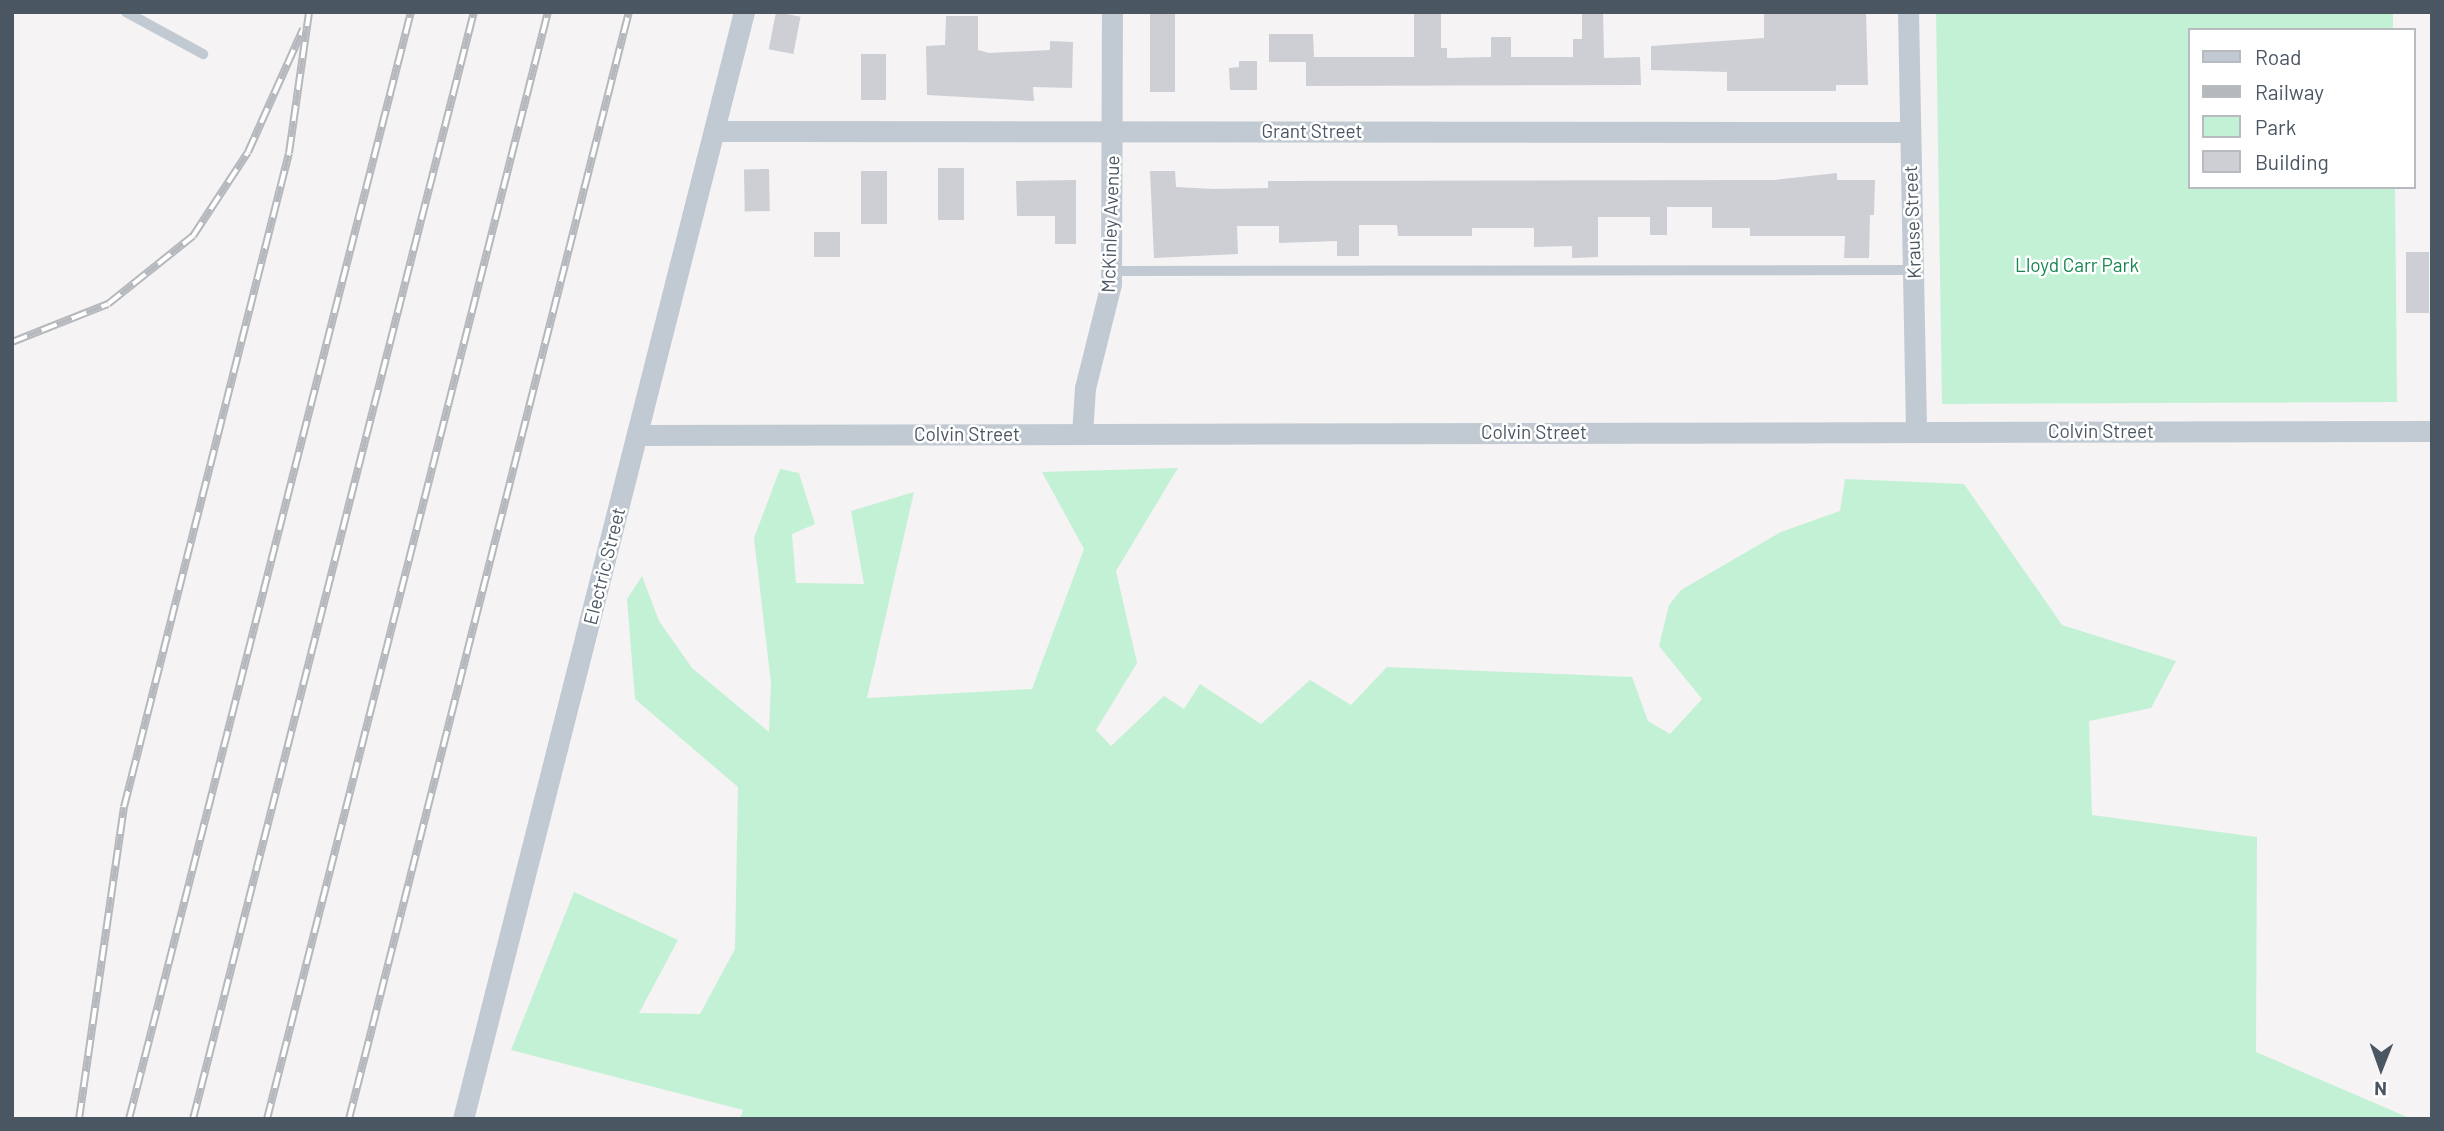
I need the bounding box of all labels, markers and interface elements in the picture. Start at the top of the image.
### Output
legend [2188,28,2416,189]
text: Road [2255,44,2301,69]
text: Railway [2255,79,2324,104]
text: Park [2255,114,2296,139]
street label: Grant Street [1261,120,1363,142]
text: Building [2255,149,2329,174]
street label: McKinley Avenue [1096,155,1124,293]
street label: Krause Street [1899,165,1925,279]
park label: Lloyd Carr Park [2015,254,2139,276]
street label: Colvin Street [2048,420,2154,442]
street label: Colvin Street [1481,421,1587,443]
street label: Colvin Street [914,423,1020,445]
street label: Electric Street [578,505,630,627]
north arrow [2346,1033,2416,1103]
text: N [2374,1078,2387,1101]

